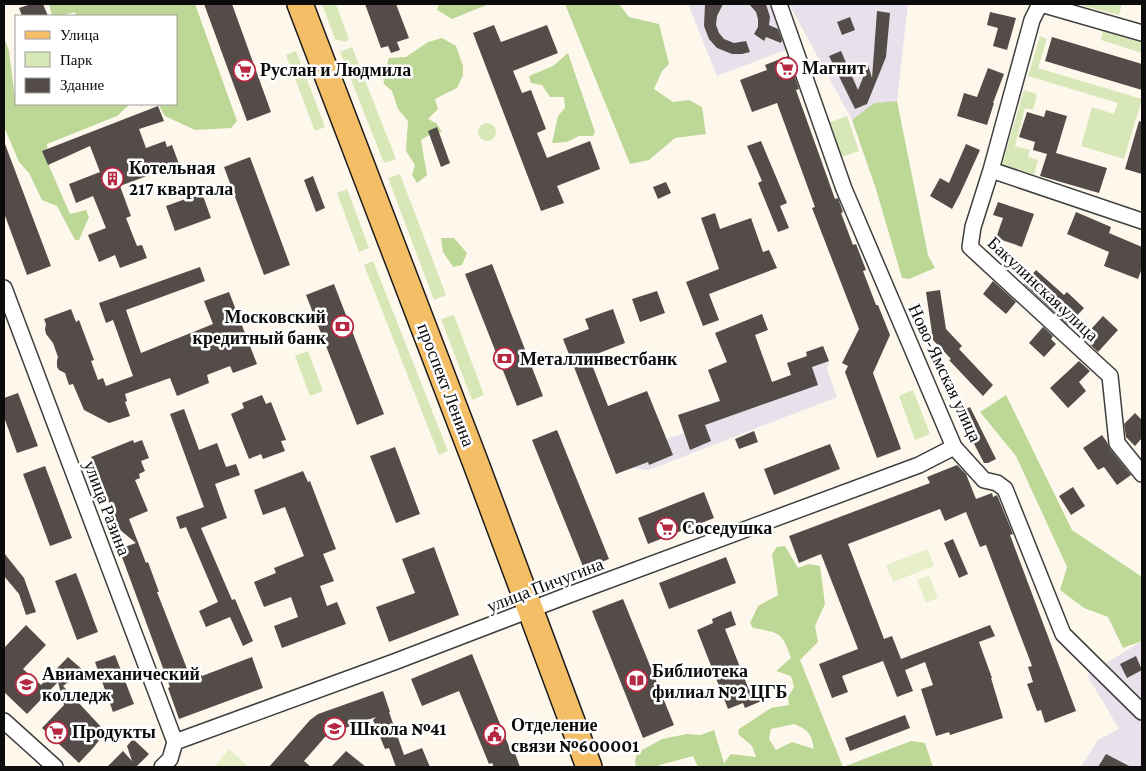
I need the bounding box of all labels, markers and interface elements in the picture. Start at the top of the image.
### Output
legend [15,15,178,105]
text: Улица [60,27,99,43]
text: Парк [60,52,93,68]
supermarket icon: Магнит [774,56,798,80]
supermarket icon: Руслан и Людмила [232,58,256,82]
place label: Магнит [802,58,866,78]
place label: Руслан и Людмила [260,60,411,80]
text: Здание [60,77,104,93]
place label: Котельная 217 квартала [129,158,233,199]
building icon: Котельная 217 квартала [101,166,125,190]
street label: Бакулинская улица [984,233,1102,345]
street label: Ново-Ямская улица [904,301,986,445]
place label: Московский кредитный банк [193,307,327,348]
bank icon: Московский кредитный банк [330,315,354,339]
street label: проспект Ленина [413,321,479,449]
bank icon: Металлинвестбанк [492,347,516,371]
place label: Металлинвестбанк [520,349,678,369]
street label: улица Разина [80,458,134,558]
supermarket icon: Соседушка [654,516,678,540]
place label: Соседушка [682,518,772,538]
street label: улица Пичугина [484,554,606,616]
place label: Библиотека филиал №2 ЦГБ [652,661,787,702]
place label: Авиамеханический колледж [42,664,200,705]
library icon: Библиотека филиал №2 ЦГБ [624,669,648,693]
school or university icon: Авиамеханический колледж [14,672,38,696]
place label: Отделение связи №600001 [511,715,639,756]
school or university icon: Школа №41 [322,717,346,741]
place label: Школа №41 [350,719,447,739]
supermarket icon: Продукты [44,720,68,744]
place label: Продукты [72,722,156,742]
public building icon: Отделение связи №600001 [483,723,507,747]

